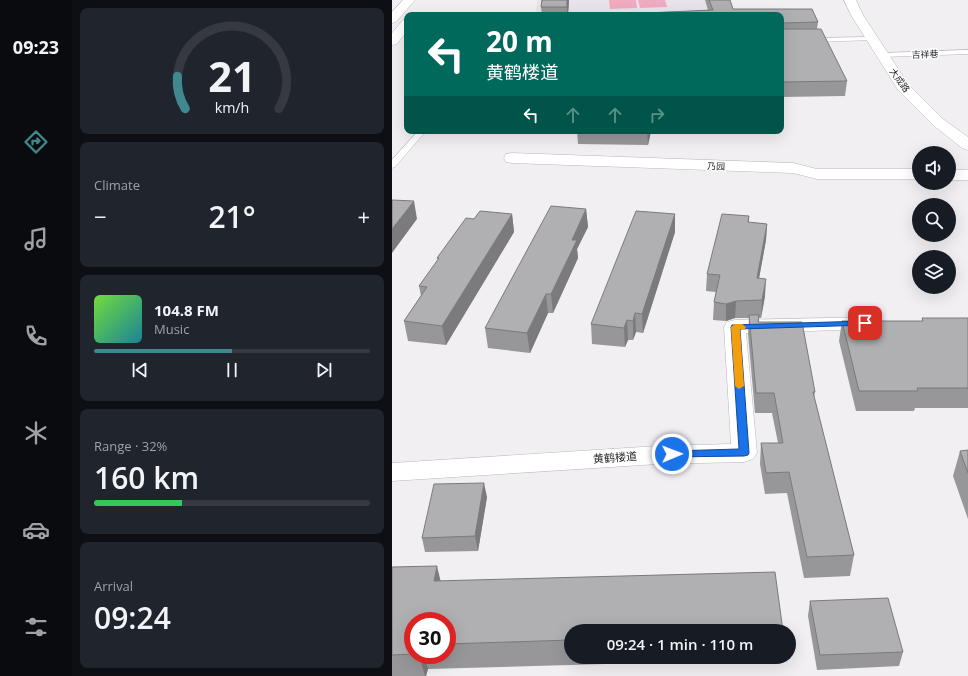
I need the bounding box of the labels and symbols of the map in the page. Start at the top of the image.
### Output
street label: 吉祥巷 [911,47,939,61]
street label: 大成路 [887,65,913,95]
street label: 乃园 [707,159,725,173]
pin [848,306,882,340]
position arrow [651,433,693,475]
street label: 黄鹤楼道 [593,448,637,466]
speed limit sign: 30 [404,612,456,664]

